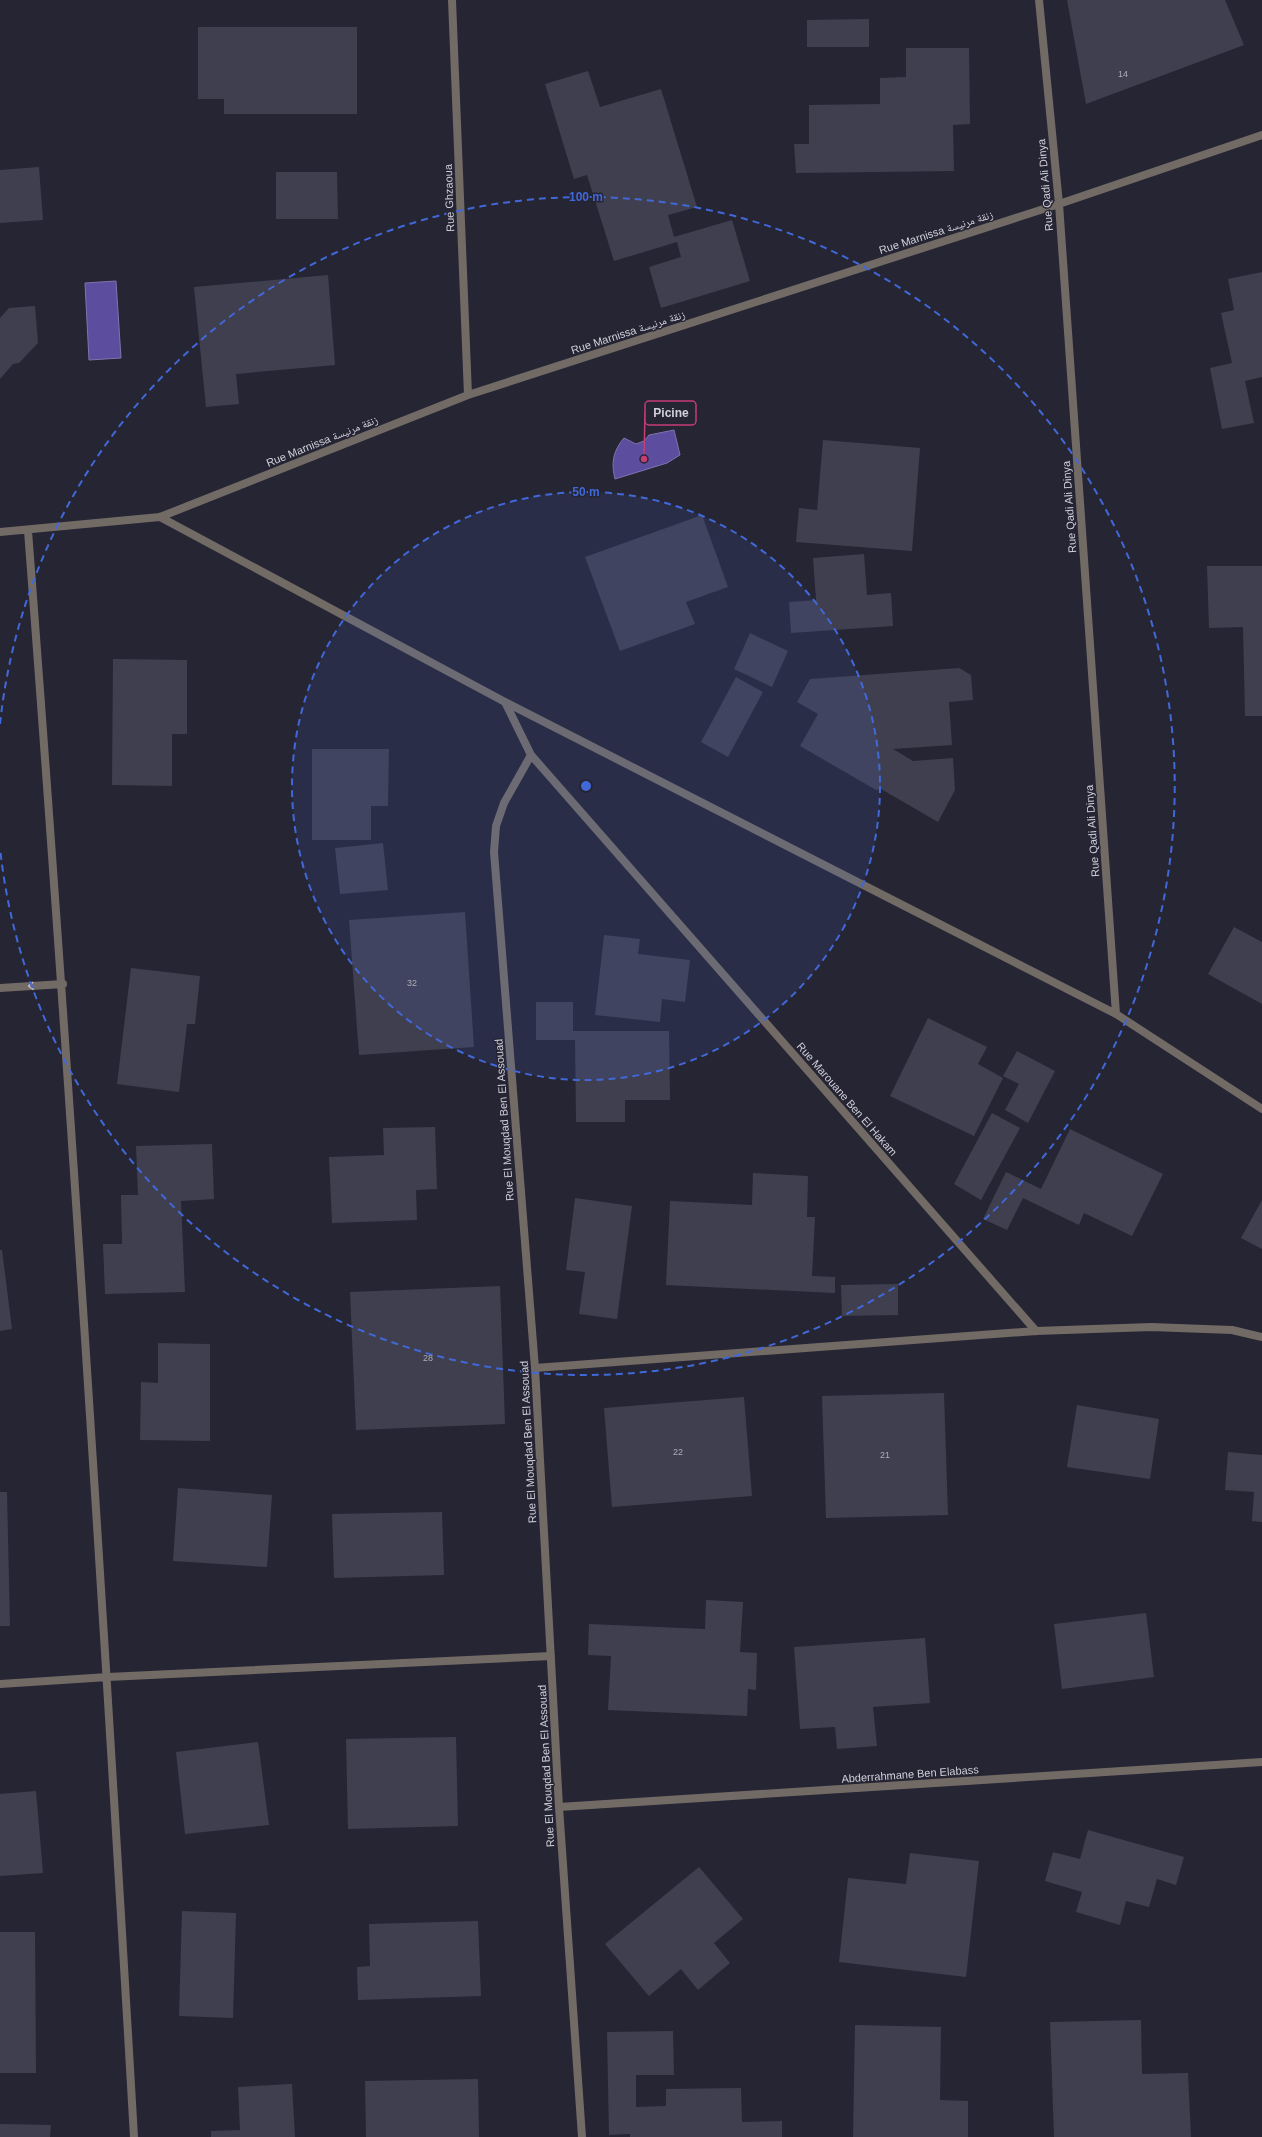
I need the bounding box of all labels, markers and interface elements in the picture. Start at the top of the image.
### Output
house number: 14 [1118,69,1128,79]
street label: Rue Qadi Ali Dinya [1035,138,1055,232]
street label: Rue Ghzaoua [442,163,456,232]
text: 100 m [569,190,603,204]
street label: Rue Marnissa زنقة مرنيسة [877,208,995,256]
street label: Rue Marnissa زنقة مرنيسة [569,308,687,356]
callout: Picine [645,401,696,425]
text: Picine [653,406,689,420]
street label: Rue Marnissa زنقة مرنيسة [264,413,380,469]
street label: Rue Qadi Ali Dinya [1060,460,1078,553]
text: 50 m [572,485,600,499]
centre of rings [579,779,593,793]
street label: Rue Qadi Ali Dinya [1083,784,1101,877]
house number: 32 [407,978,417,988]
one-way arrow [28,981,34,990]
street label: Rue El Mouqdad Ben El Assouad [492,1038,516,1202]
street label: Rue Marouane Ben El Hakam [795,1040,899,1158]
house number: 28 [423,1353,433,1363]
street label: Rue El Mouqdad Ben El Assouad [518,1360,538,1524]
house number: 22 [673,1447,683,1457]
house number: 21 [880,1450,890,1460]
street label: Rue El Mouqdad Ben El Assouad [536,1684,556,1848]
street label: Abderrahmane Ben Elabass [841,1763,980,1785]

